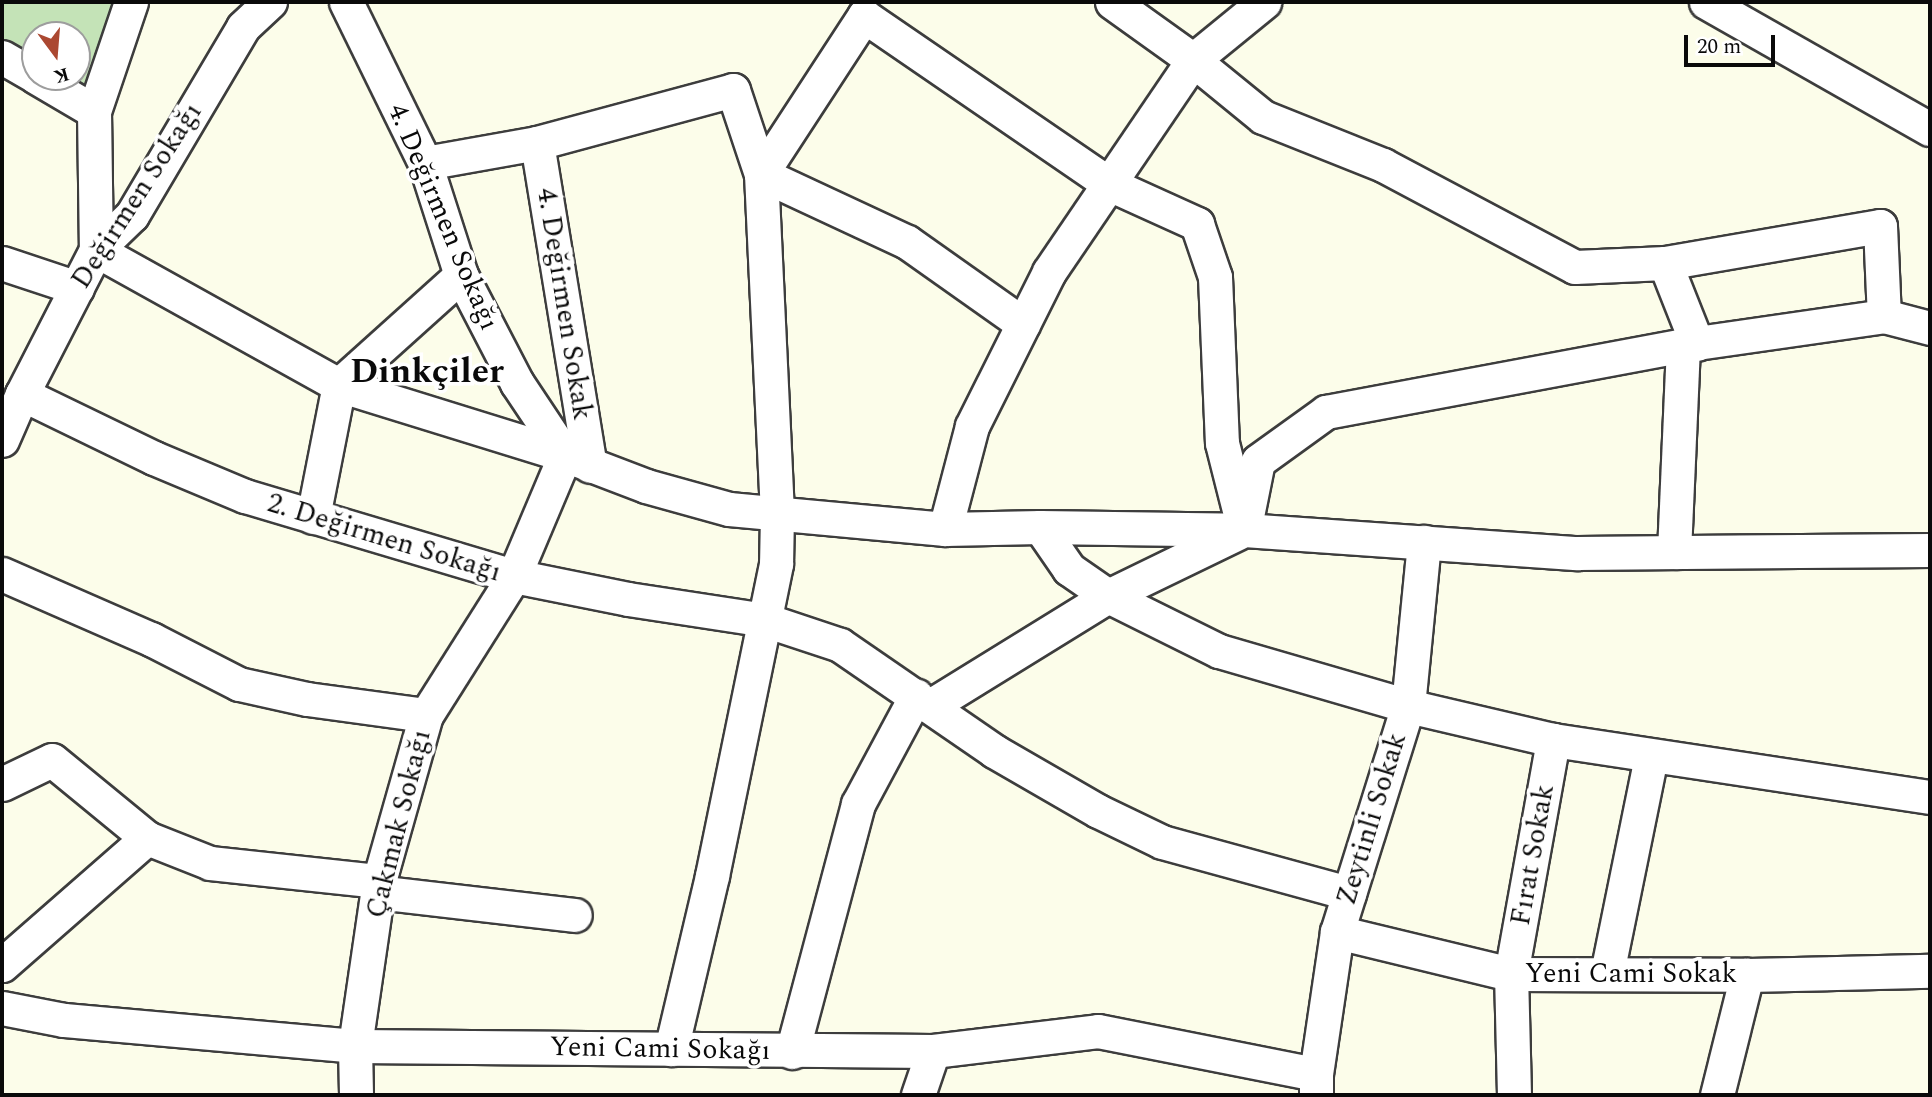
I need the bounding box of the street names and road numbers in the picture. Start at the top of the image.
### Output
street label: Değirmen Sokağı [64,97,210,295]
street label: 4. Değirmen Sokağı [380,99,506,335]
street label: 4. Değirmen Sokak [529,186,599,422]
street label: 2. Değirmen Sokağı [263,486,505,590]
street label: Çakmak Sokağı [359,726,439,922]
street label: Zeytinli Sokak [1330,729,1414,909]
street label: Fırat Sokak [1504,782,1562,928]
street label: Yeni Cami Sokak [1525,957,1737,991]
street label: Yeni Cami Sokağı [549,1030,771,1068]

